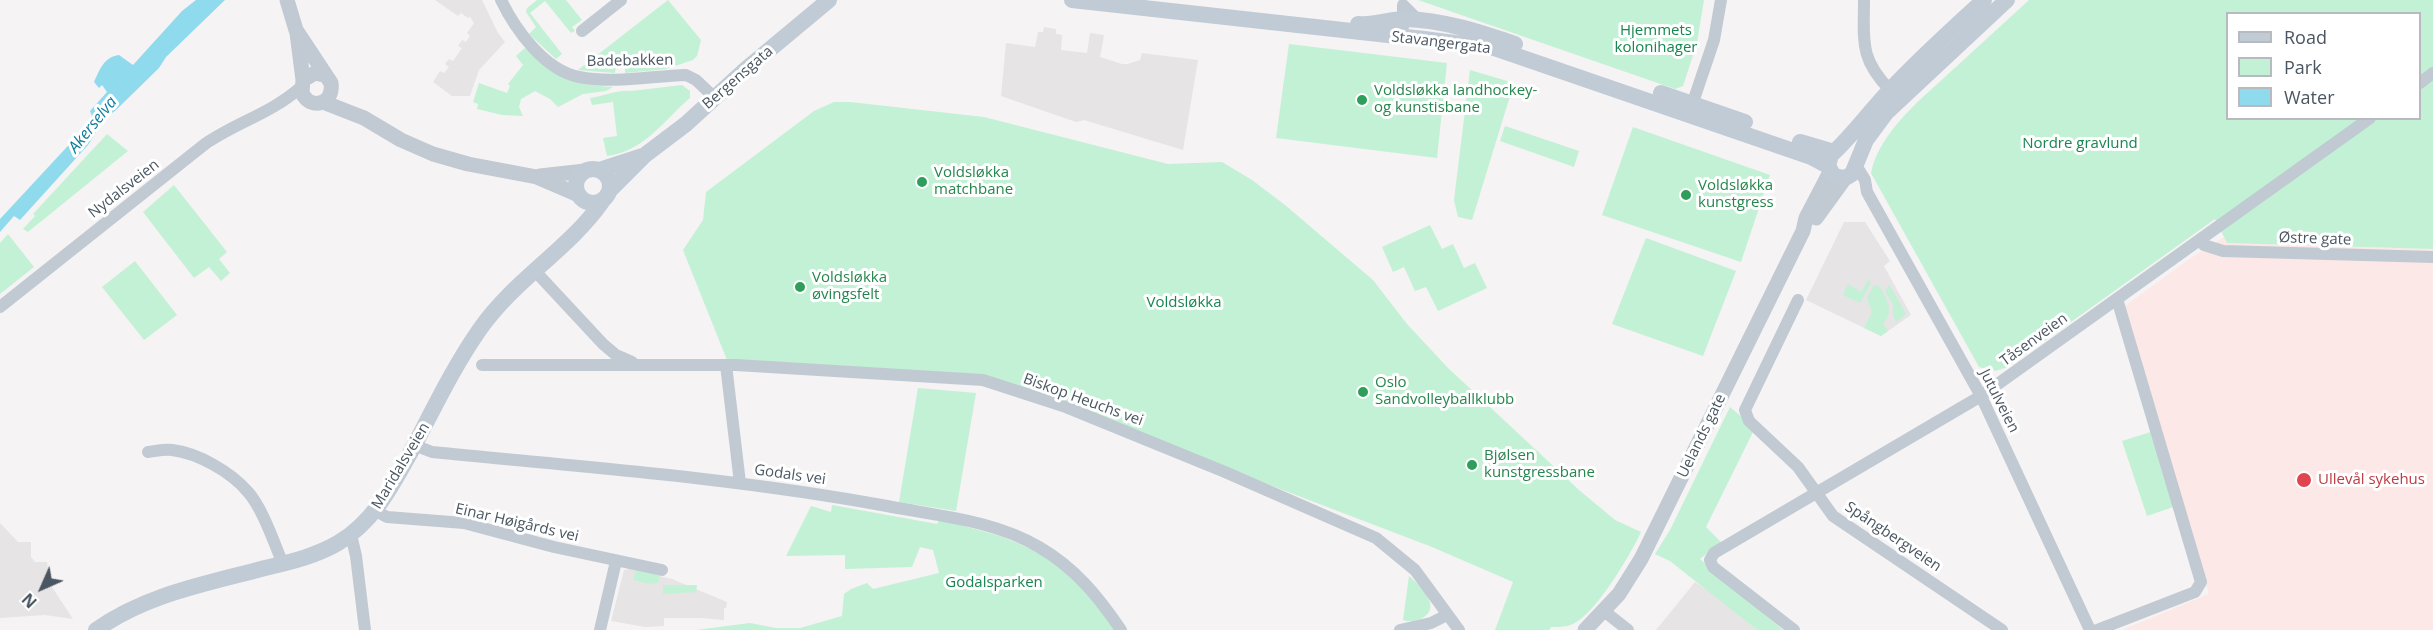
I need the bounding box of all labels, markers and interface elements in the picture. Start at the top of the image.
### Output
legend [2226,12,2421,120]
park label: Hjemmets kolonihager [1615,22,1697,57]
text: Road [2284,25,2327,49]
street label: Stavangergata [1390,28,1492,58]
street label: Bergensgata [699,43,777,113]
street label: Badebakken [587,51,673,71]
text: Park [2284,55,2322,79]
place label: Voldsløkka landhockey- og kunstisbane [1374,82,1537,117]
text: Water [2284,85,2335,109]
water label: Akerselva [65,93,121,157]
marker: Voldsløkka landhockey- og kunstisbane [1355,93,1369,107]
park label: Nordre gravlund [2022,135,2138,153]
street label: Nydalsveien [85,156,163,222]
place label: Voldsløkka matchbane [934,164,1013,199]
marker: Voldsløkka matchbane [915,175,929,189]
place label: Voldsløkka kunstgress [1698,177,1774,212]
marker: Voldsløkka kunstgress [1679,188,1693,202]
street label: Østre gate [2278,229,2352,249]
place label: Voldsløkka øvingsfelt [812,269,887,304]
marker: Voldsløkka øvingsfelt [793,280,807,294]
park label: Voldsløkka [1147,294,1221,312]
street label: Tåsenveien [1997,310,2071,370]
street label: Jutulveien [1975,366,2023,436]
street label: Biskop Heuchs vei [1021,370,1145,430]
place label: Oslo Sandvolleyballklubb [1375,374,1514,409]
marker: Oslo Sandvolleyballklubb [1356,385,1370,399]
street label: Uelands gate [1674,391,1730,481]
street label: Maridalsveien [368,420,434,512]
place label: Bjølsen kunstgressbane [1484,447,1595,482]
marker: Bjølsen kunstgressbane [1465,458,1479,472]
street label: Godals vei [753,461,827,489]
marker: Ullevål sykehus [2295,471,2313,489]
place label: Ullevål sykehus [2318,471,2425,489]
street label: Spångbergveien [1841,498,1945,576]
street label: Einar Høigårds vei [454,500,580,546]
north arrow [12,558,72,618]
park label: Godalsparken [945,574,1043,592]
text: N [17,588,42,613]

